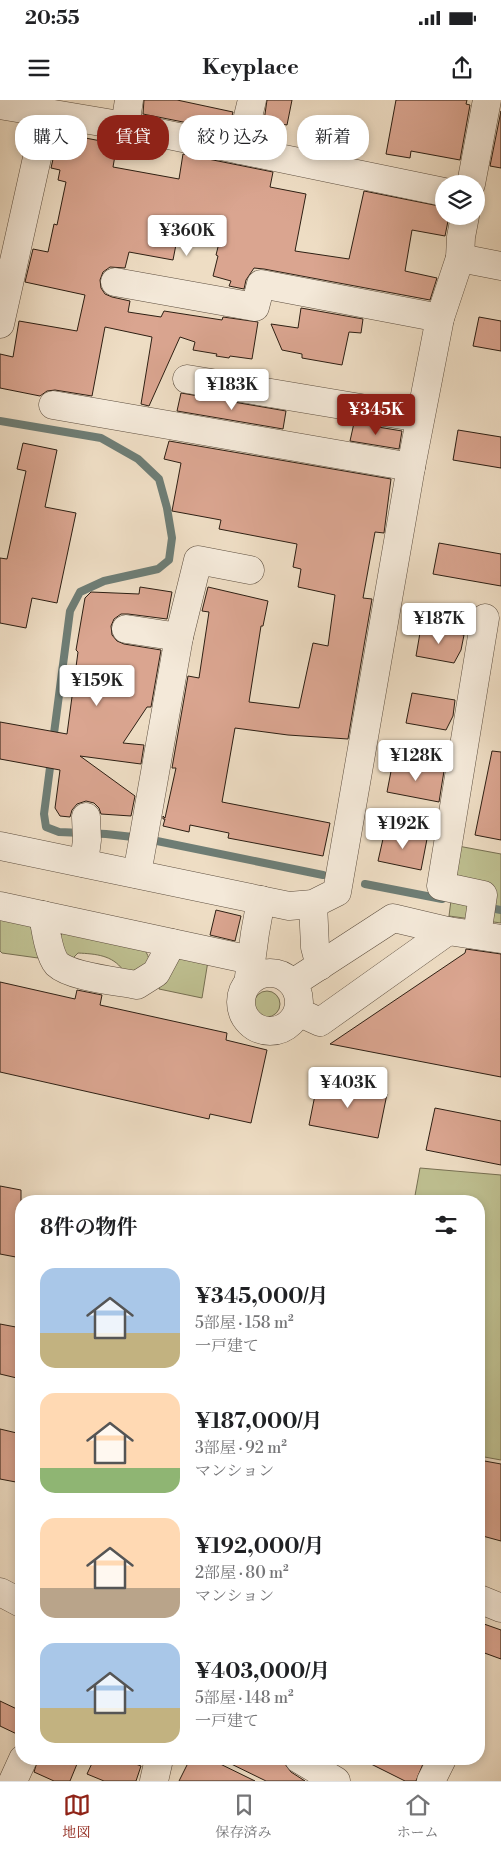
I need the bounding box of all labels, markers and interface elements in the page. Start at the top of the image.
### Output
text: 20:55 [25,6,79,30]
icon: menu [25,54,53,82]
text: Keyplace [202,54,299,81]
icon: share [448,54,476,82]
chip: 購入 [15,115,87,160]
chip: 賃貸 [97,115,169,160]
chip: 絞り込み [179,115,287,160]
chip: 新着 [297,115,369,160]
map controls [435,175,485,225]
button: layers [435,175,485,225]
pin: ¥360K [152,214,222,257]
text: ¥360K [159,221,215,241]
pin: ¥183K [197,368,267,411]
text: ¥183K [206,375,258,395]
pin: ¥345K [341,394,411,436]
text: ¥345K [348,400,404,420]
pin: ¥187K [404,602,474,645]
text: ¥187K [413,609,465,629]
pin: ¥159K [62,664,132,707]
text: ¥159K [71,671,123,691]
pin: ¥128K [381,740,451,782]
text: ¥128K [389,746,443,766]
pin: ¥192K [368,808,438,850]
text: ¥192K [377,814,429,834]
pin: ¥403K [313,1066,383,1109]
text: ¥403K [319,1073,377,1093]
icon: filters [432,1211,460,1239]
text: 8件の物件 [40,1215,137,1241]
text: ¥345,000/月 [195,1284,328,1310]
icon: home [80,1288,140,1348]
text: 5部屋 · 158 m² [195,1313,294,1333]
text: 一戸建て [195,1336,259,1356]
text: ¥187,000/月 [195,1409,322,1435]
icon: home [80,1413,140,1473]
text: 3部屋 · 92 m² [195,1438,287,1458]
text: マンション [195,1461,274,1481]
text: ¥192,000/月 [195,1534,324,1560]
icon: home [80,1538,140,1598]
text: 2部屋 · 80 m² [195,1563,289,1583]
text: マンション [195,1586,274,1606]
text: ¥403,000/月 [195,1659,330,1685]
icon: home [80,1663,140,1723]
text: 5部屋 · 148 m² [195,1688,294,1708]
text: 一戸建て [195,1711,259,1731]
tab: 地図 [63,1791,91,1842]
tab: 保存済み [216,1791,272,1842]
tab: ホーム [397,1791,439,1842]

